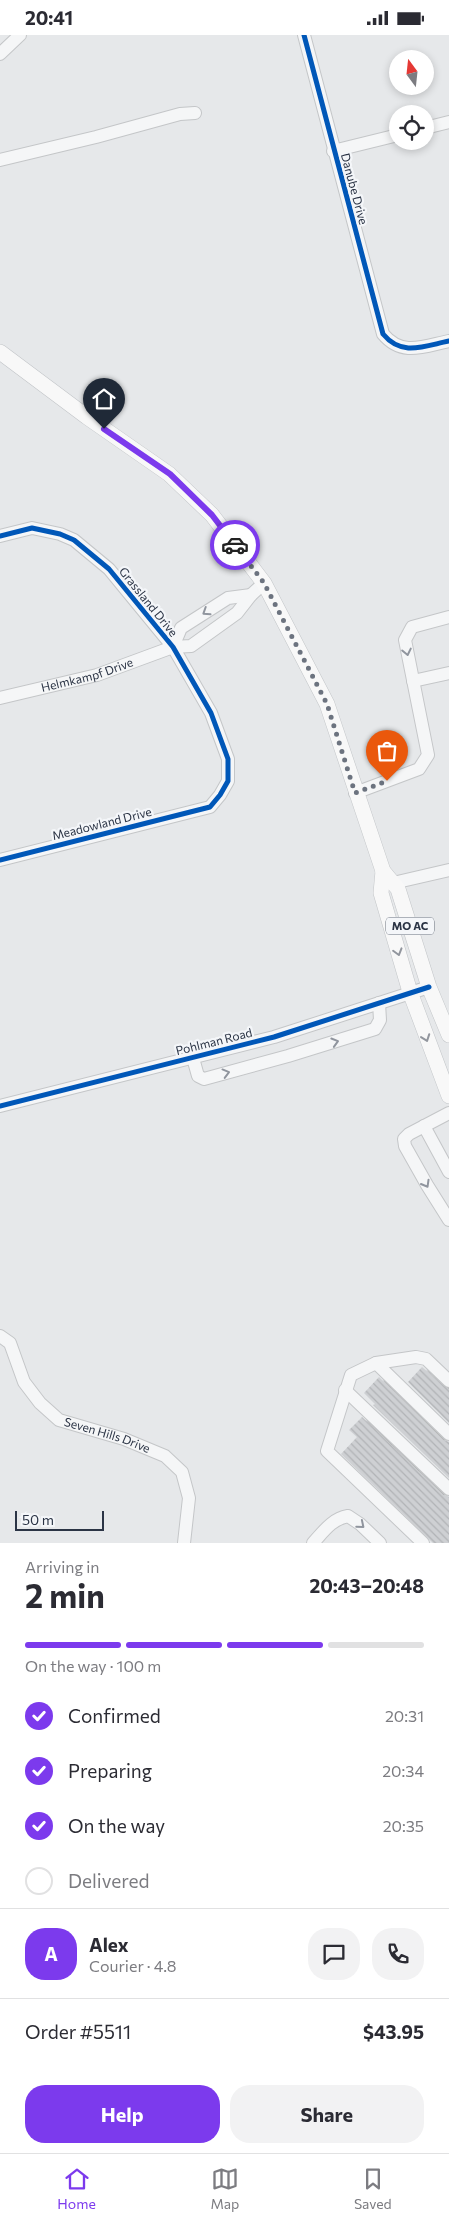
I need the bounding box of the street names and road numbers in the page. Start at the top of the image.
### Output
street label: Danube Drive [339,151,371,226]
street label: Grassland Drive [117,564,181,639]
street label: Helmkampf Drive [39,654,135,694]
street label: Meadowland Drive [51,804,153,842]
road number: MO AC [386,917,434,934]
street label: Pohlman Road [174,1025,254,1057]
street label: Seven Hills Drive [63,1414,153,1455]

